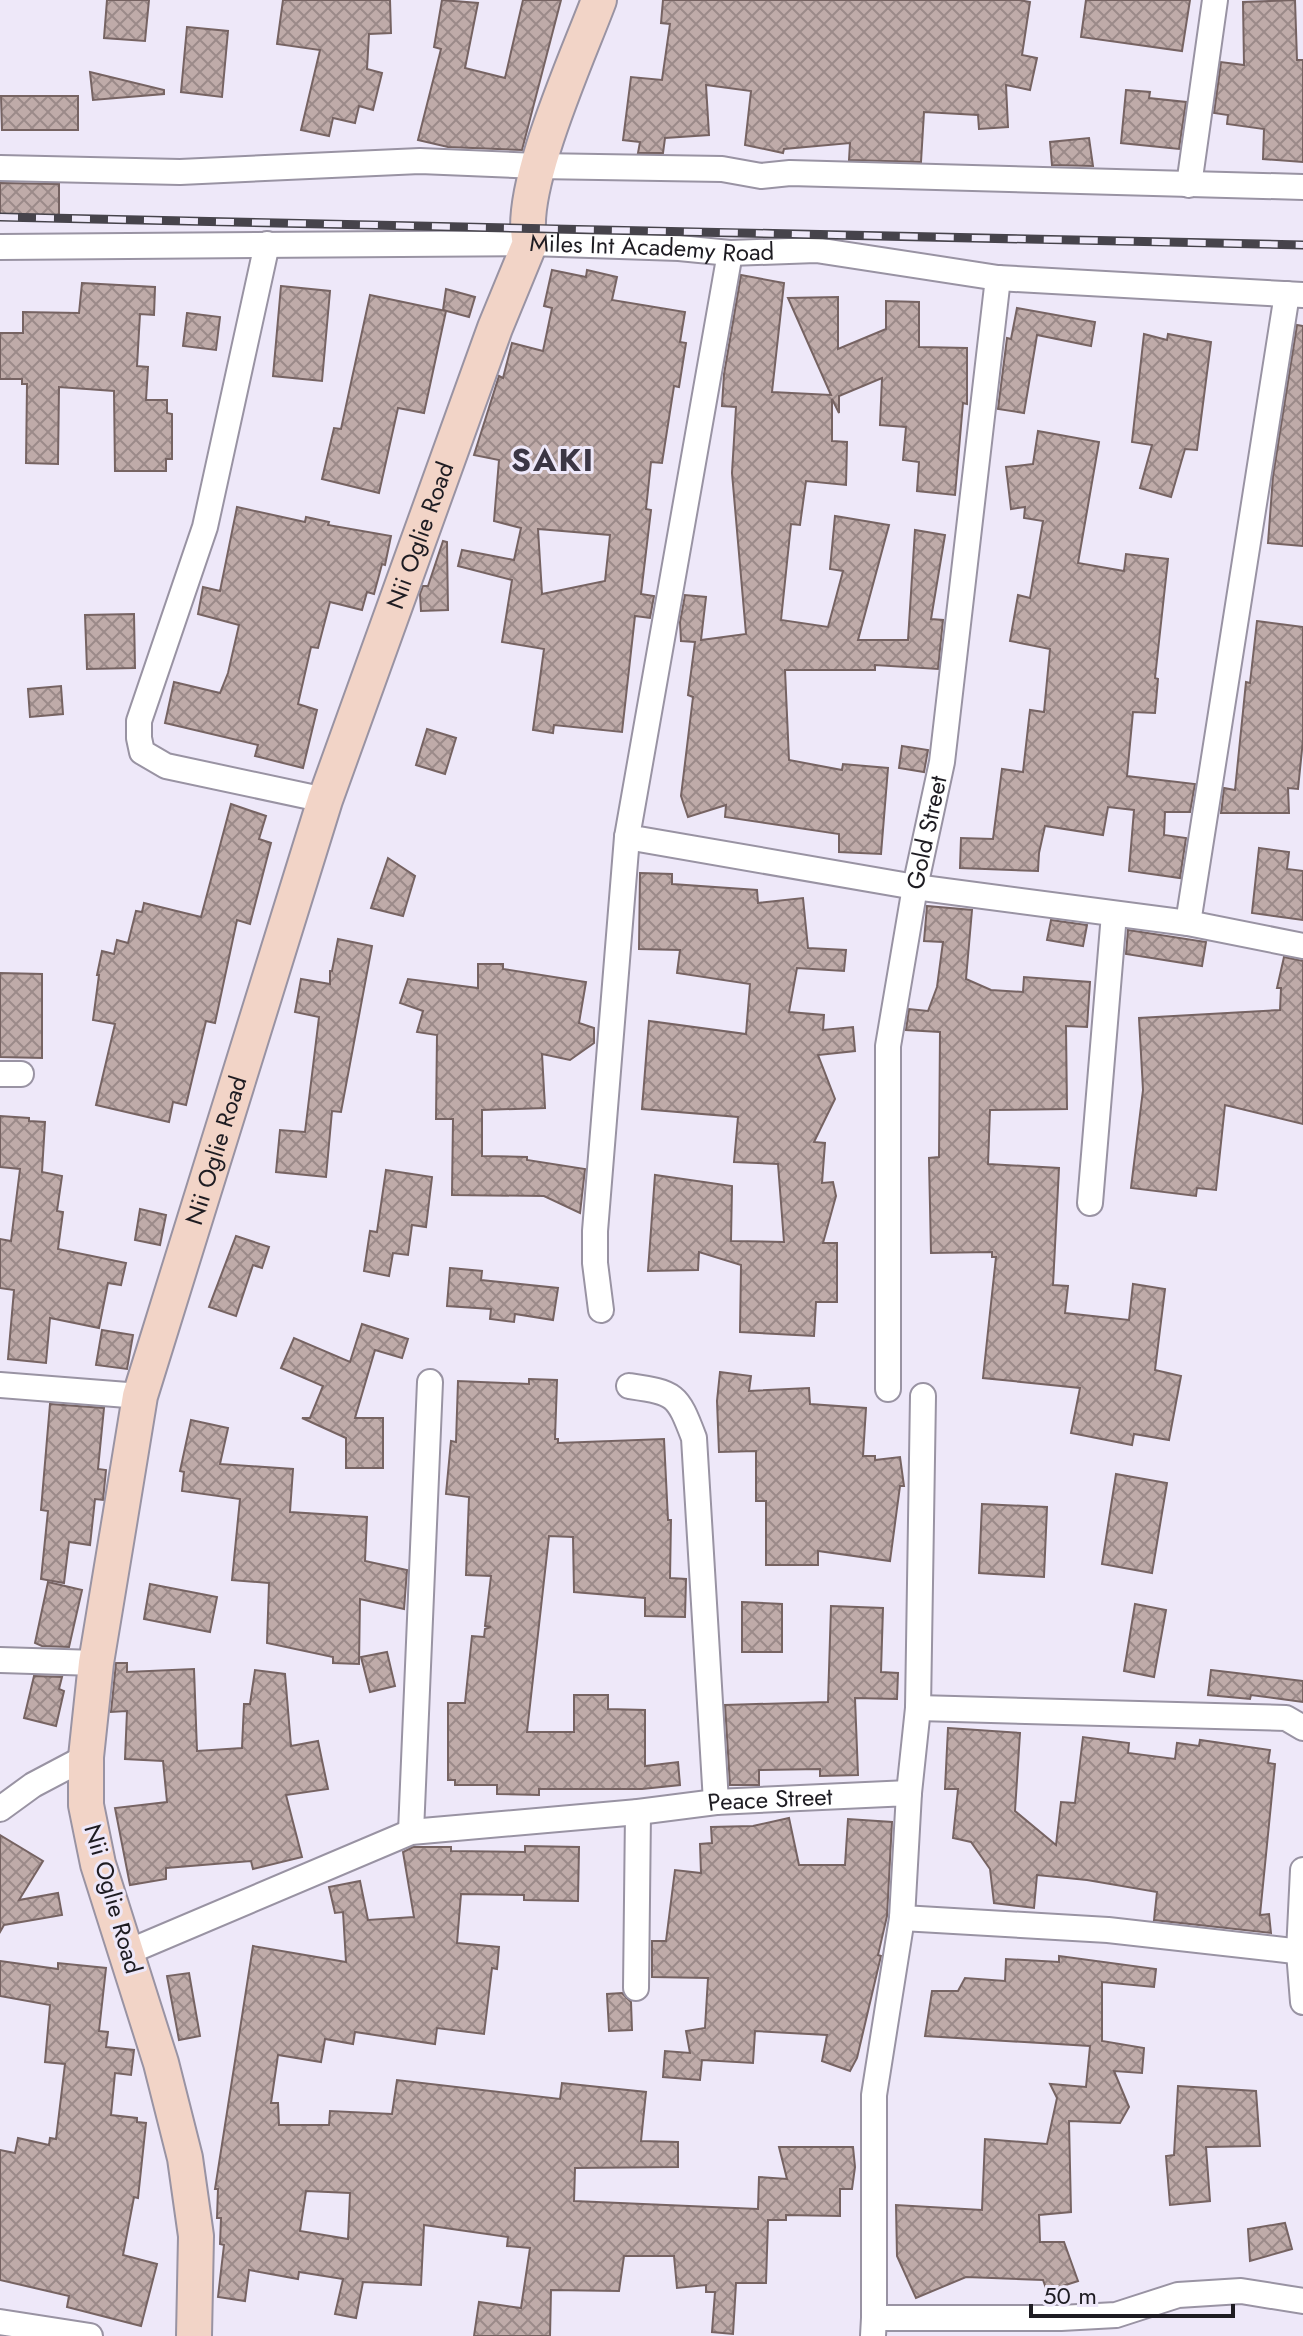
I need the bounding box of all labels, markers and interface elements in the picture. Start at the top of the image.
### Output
street label: Miles Int Academy Road [529,225,775,271]
district label: SAKI [511,437,595,483]
street label: Nii Oglie Road [377,457,462,614]
street label: Gold Street [897,772,956,893]
street label: Nii Oglie Road [176,1071,255,1229]
street label: Peace Street [706,1779,833,1820]
street label: Nii Oglie Road [75,1820,152,1978]
scale bar [1031,2268,1233,2318]
text: 50 m [1043,2278,1097,2313]

